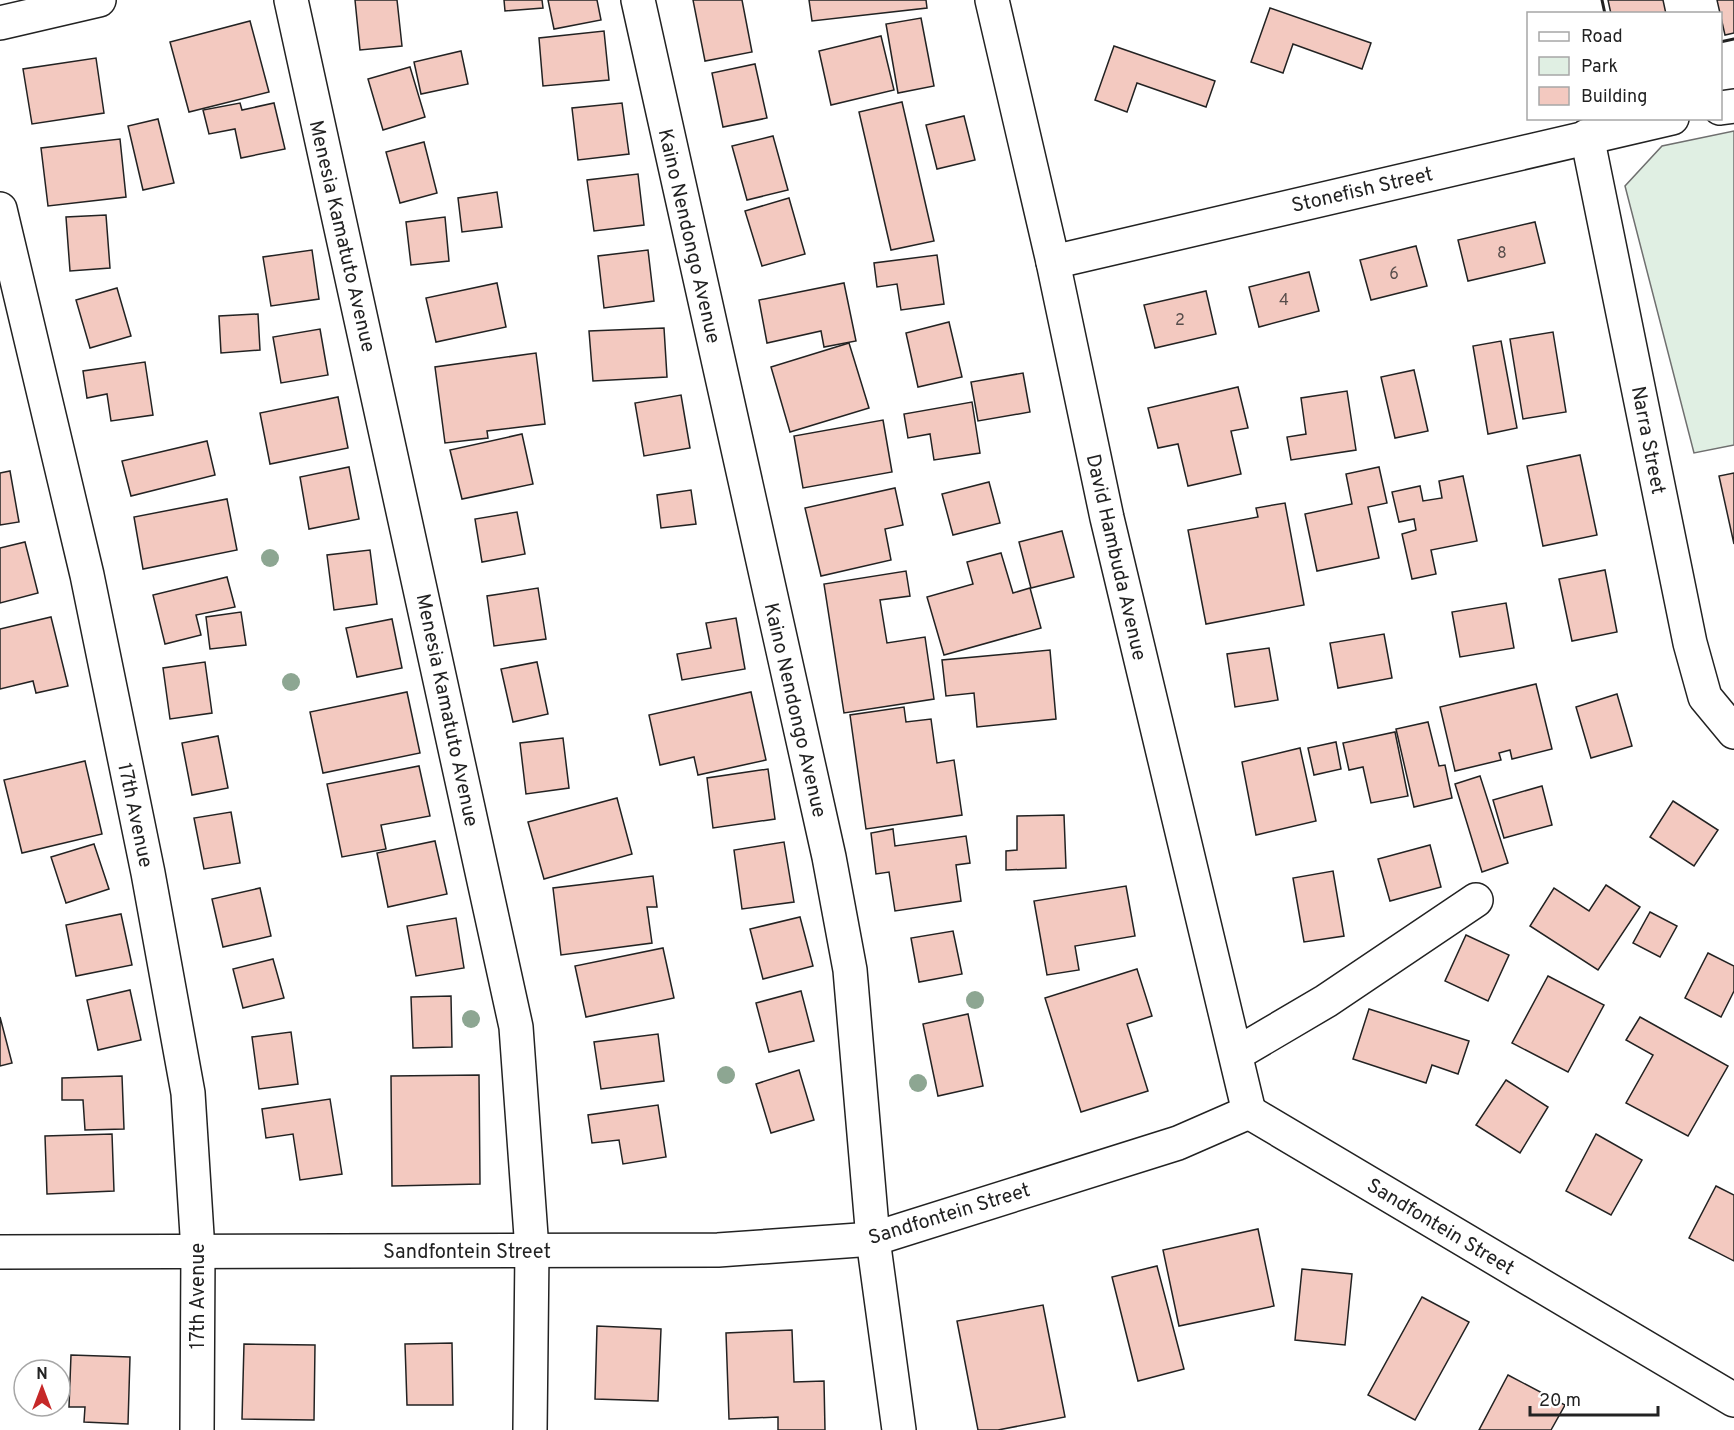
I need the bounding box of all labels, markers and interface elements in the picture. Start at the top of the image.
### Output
legend [1527,12,1722,120]
text: Road [1581,26,1623,49]
text: Park [1581,56,1618,79]
text: Building [1581,86,1647,109]
street label: Menesia Kamatuto Avenue [302,118,380,355]
street label: Kaino Nendongo Avenue [651,127,725,346]
street label: Stonefish Street [1289,162,1436,220]
house number: 8 [1497,244,1507,264]
house number: 6 [1389,265,1399,285]
house number: 4 [1279,291,1289,311]
house number: 2 [1175,311,1185,331]
street label: Narra Street [1624,384,1670,497]
street label: David Hambuda Avenue [1079,452,1151,663]
street label: Menesia Kamatuto Avenue [409,592,483,829]
street label: Kaino Nendongo Avenue [757,601,831,820]
street label: 17th Avenue [110,761,158,870]
street label: Sandfontein Street [1361,1173,1519,1282]
street label: Sandfontein Street [865,1178,1034,1252]
street label: Sandfontein Street [383,1240,551,1266]
street label: 17th Avenue [186,1243,212,1349]
north arrow [12,1358,72,1418]
text: N [36,1365,48,1385]
scale bar [1530,1379,1658,1417]
text: 20 m [1539,1390,1581,1413]

